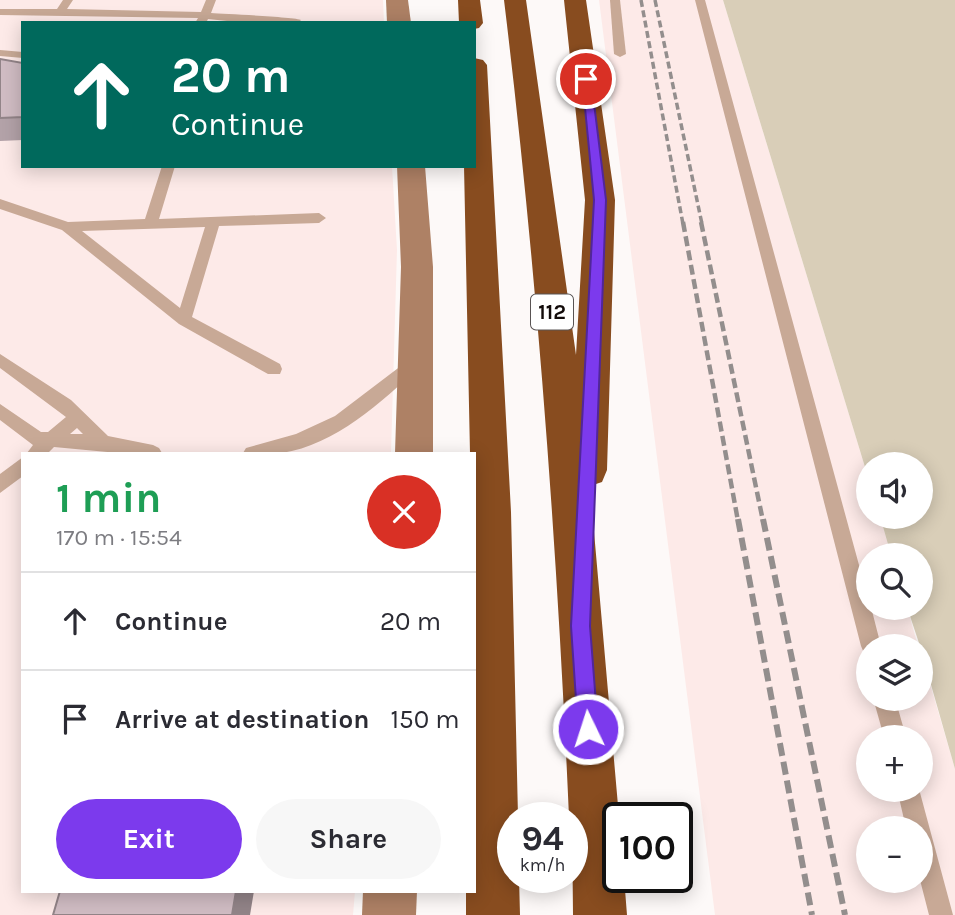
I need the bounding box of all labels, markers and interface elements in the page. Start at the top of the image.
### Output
text: 20 m [171,47,291,104]
icon: ahead [56,49,147,140]
pin [556,49,616,109]
icon: arrive [567,60,605,98]
text: Continue [171,106,304,143]
road number: 112 [531,294,573,330]
map controls [856,452,933,893]
button: sound [856,452,933,529]
text: 1 min [56,473,161,523]
button: close [367,475,441,549]
text: 170 m · 15:54 [56,524,182,551]
button: search [856,543,933,620]
icon: ahead [56,602,94,640]
text: Continue [115,606,227,637]
text: 20 m [380,606,441,637]
button: layers [856,634,933,711]
position arrow [551,692,625,766]
icon: arrive [56,700,94,738]
text: Arrive at destination [115,704,369,735]
text: 150 m [390,704,460,735]
button: + [856,725,933,802]
button: Exit [56,799,242,879]
button: Share [256,799,441,879]
speed limit sign: 100 [602,802,693,893]
button: − [856,816,933,893]
text: 94 [521,818,564,859]
text: km/h [520,854,565,876]

